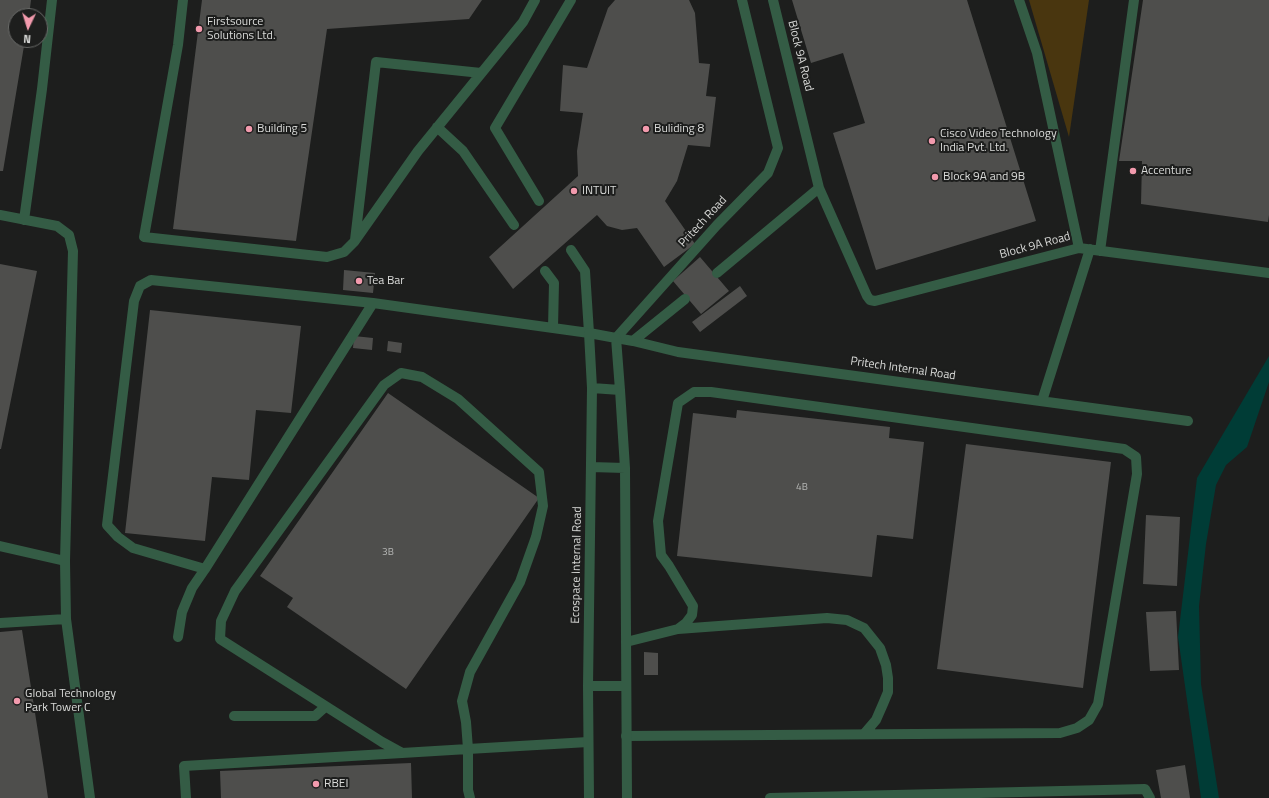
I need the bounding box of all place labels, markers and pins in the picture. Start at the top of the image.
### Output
place label: Firstsource Solutions Ltd. [207,15,276,43]
marker: Firstsource Solutions Ltd. [194,24,204,34]
place label: Building 5 [257,122,307,136]
place label: Buliding 8 [654,122,704,136]
marker: Building 5 [244,124,254,134]
marker: Buliding 8 [641,124,651,134]
place label: Cisco Video Technology India Pvt. Ltd. [940,127,1057,155]
marker: Cisco Video Technology India Pvt. Ltd. [927,136,937,146]
place label: Accenture [1141,164,1192,178]
marker: Accenture [1128,166,1138,176]
place label: Block 9A and 9B [943,170,1025,184]
marker: Block 9A and 9B [930,172,940,182]
place label: INTUIT [582,184,616,198]
marker: INTUIT [569,186,579,196]
place label: Tea Bar [367,274,404,288]
marker: Tea Bar [354,276,364,286]
place label: Global Technology Park Tower C [25,687,116,715]
marker: Global Technology Park Tower C [12,696,22,706]
place label: RBEI [324,777,348,791]
marker: RBEI [311,779,321,789]

